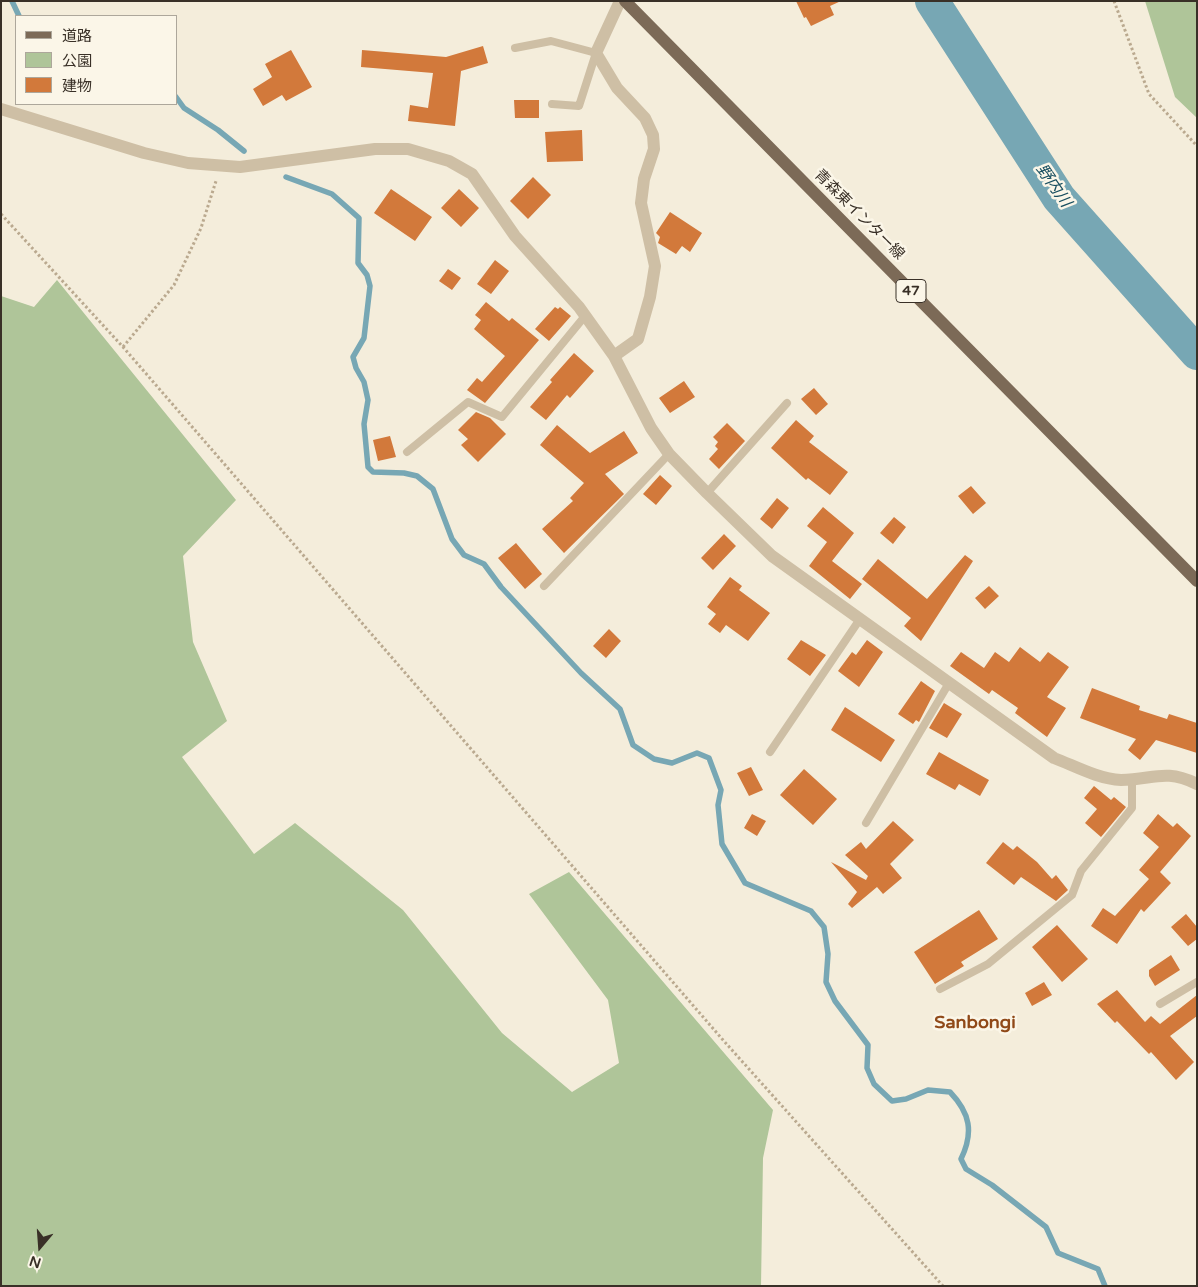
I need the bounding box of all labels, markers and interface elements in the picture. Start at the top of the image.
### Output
legend [15,15,178,105]
text: 道路 [62,27,92,45]
text: 公園 [62,52,92,70]
text: 建物 [62,77,92,95]
water label: 野内川 [1031,161,1075,211]
street label: 青森東インター線 [810,166,908,264]
road number: 47 [896,280,926,302]
district label: Sanbongi [934,1012,1016,1034]
north arrow [15,1222,65,1272]
text: N [27,1252,43,1272]

